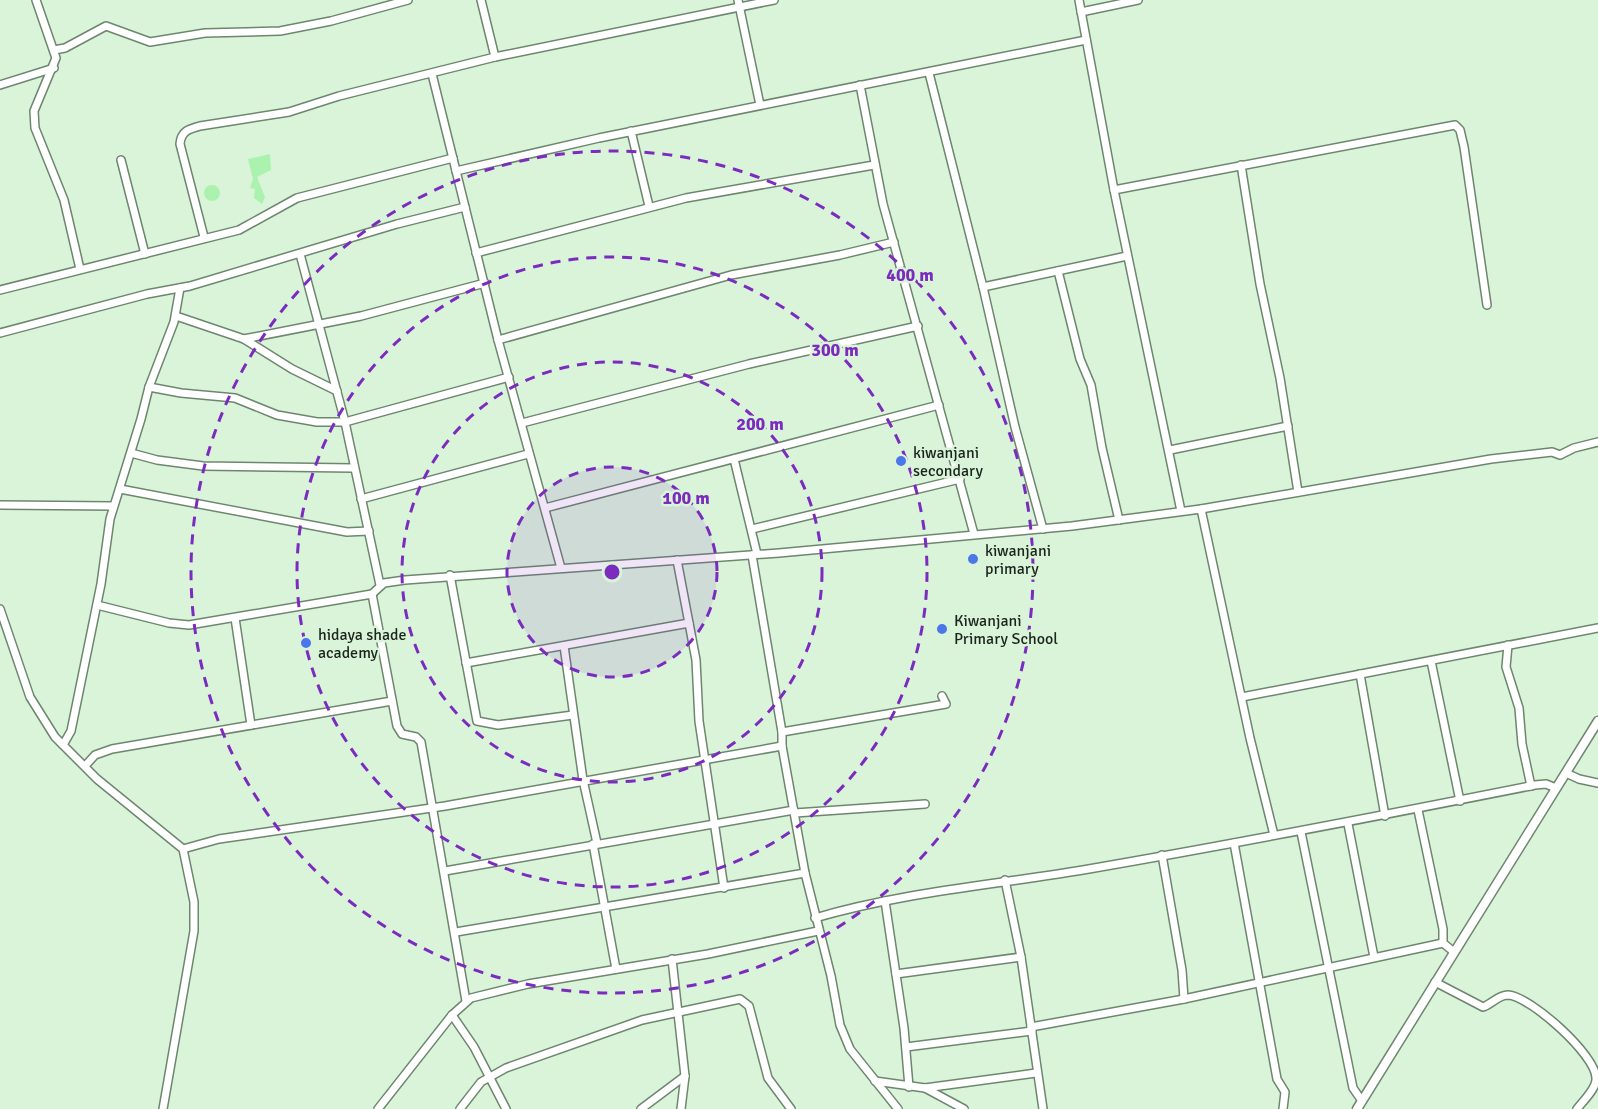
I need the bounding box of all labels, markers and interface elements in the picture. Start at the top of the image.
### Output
text: 400 m [886,264,934,286]
text: 300 m [811,339,859,361]
text: 200 m [736,413,784,435]
place label: kiwanjani secondary [913,443,983,481]
marker: kiwanjani secondary [894,454,908,468]
text: 100 m [662,487,710,509]
place label: kiwanjani primary [985,541,1051,579]
marker: kiwanjani primary [966,552,980,566]
centre of rings [602,562,622,582]
place label: Kiwanjani Primary School [954,611,1058,649]
marker: Kiwanjani Primary School [935,622,949,636]
place label: hidaya shade academy [318,625,407,663]
marker: hidaya shade academy [299,636,313,650]

